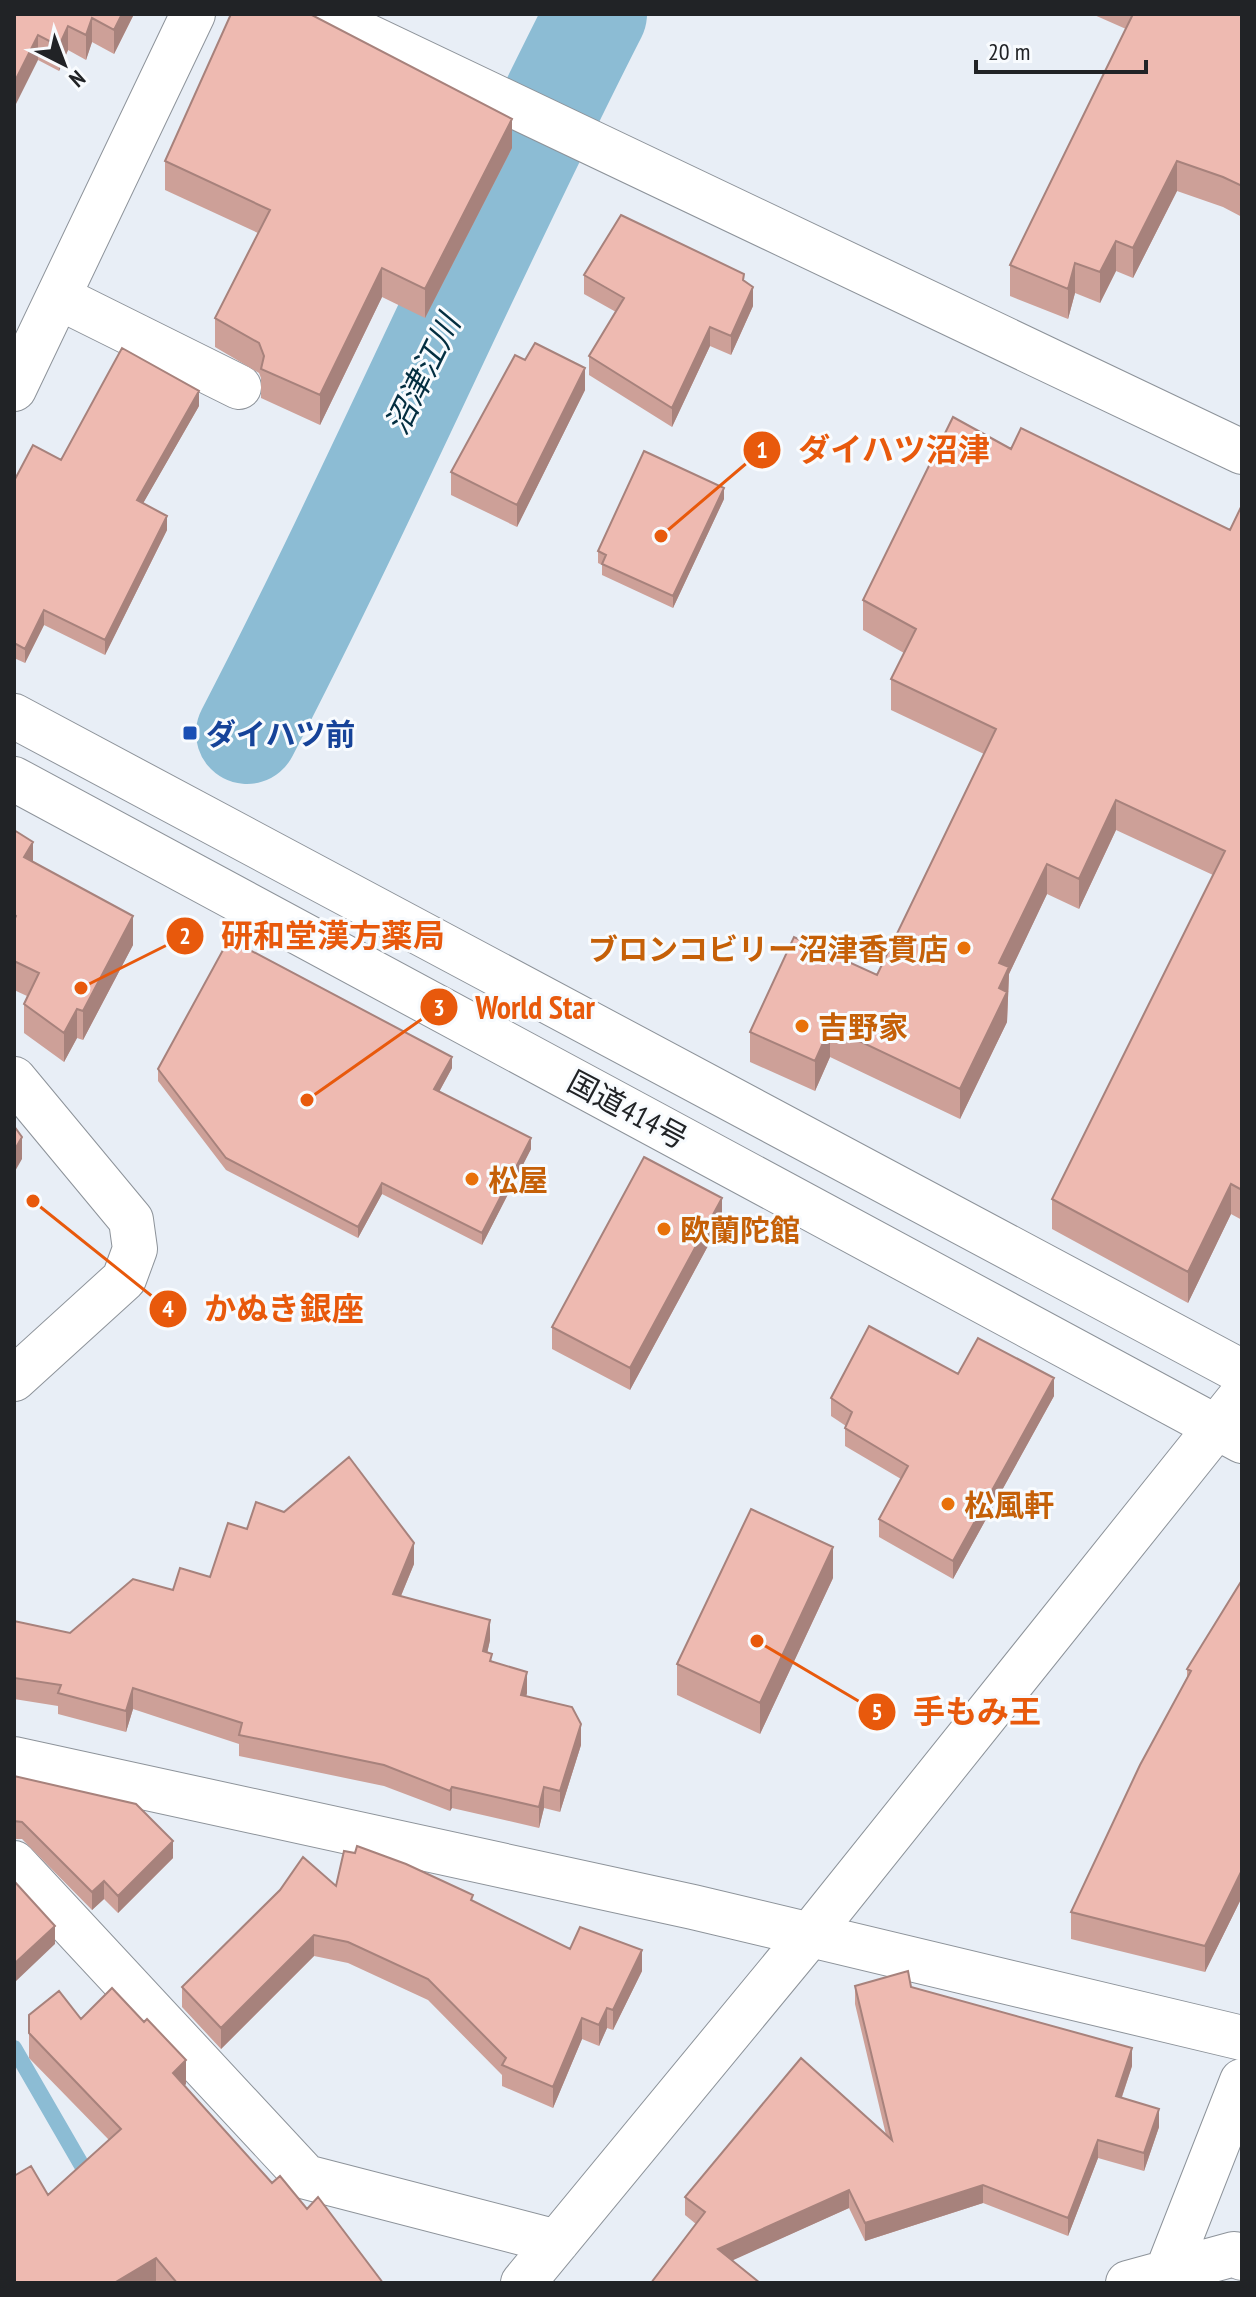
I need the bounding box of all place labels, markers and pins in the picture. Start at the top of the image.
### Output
callout: ダイハツ沼津 [742,422,1006,478]
place label: ダイハツ前 [206,714,355,753]
marker: ダイハツ前 [181,724,199,742]
callout: 研和堂漢方薬局 [165,908,461,964]
place label: ブロンコビリー沼津香貫店 [588,929,948,968]
marker: ブロンコビリー沼津香貫店 [955,939,973,957]
callout: World Star [419,979,611,1035]
place label: 吉野家 [818,1007,908,1046]
marker: 吉野家 [793,1017,811,1035]
place label: 松屋 [488,1160,548,1199]
marker: 松屋 [463,1170,481,1188]
place label: 欧蘭陀館 [680,1210,800,1249]
marker: 欧蘭陀館 [655,1220,673,1238]
callout: かぬき銀座 [148,1281,380,1337]
place label: 松風軒 [964,1485,1054,1524]
marker: 松風軒 [939,1495,957,1513]
callout: 手もみ王 [857,1684,1057,1740]

